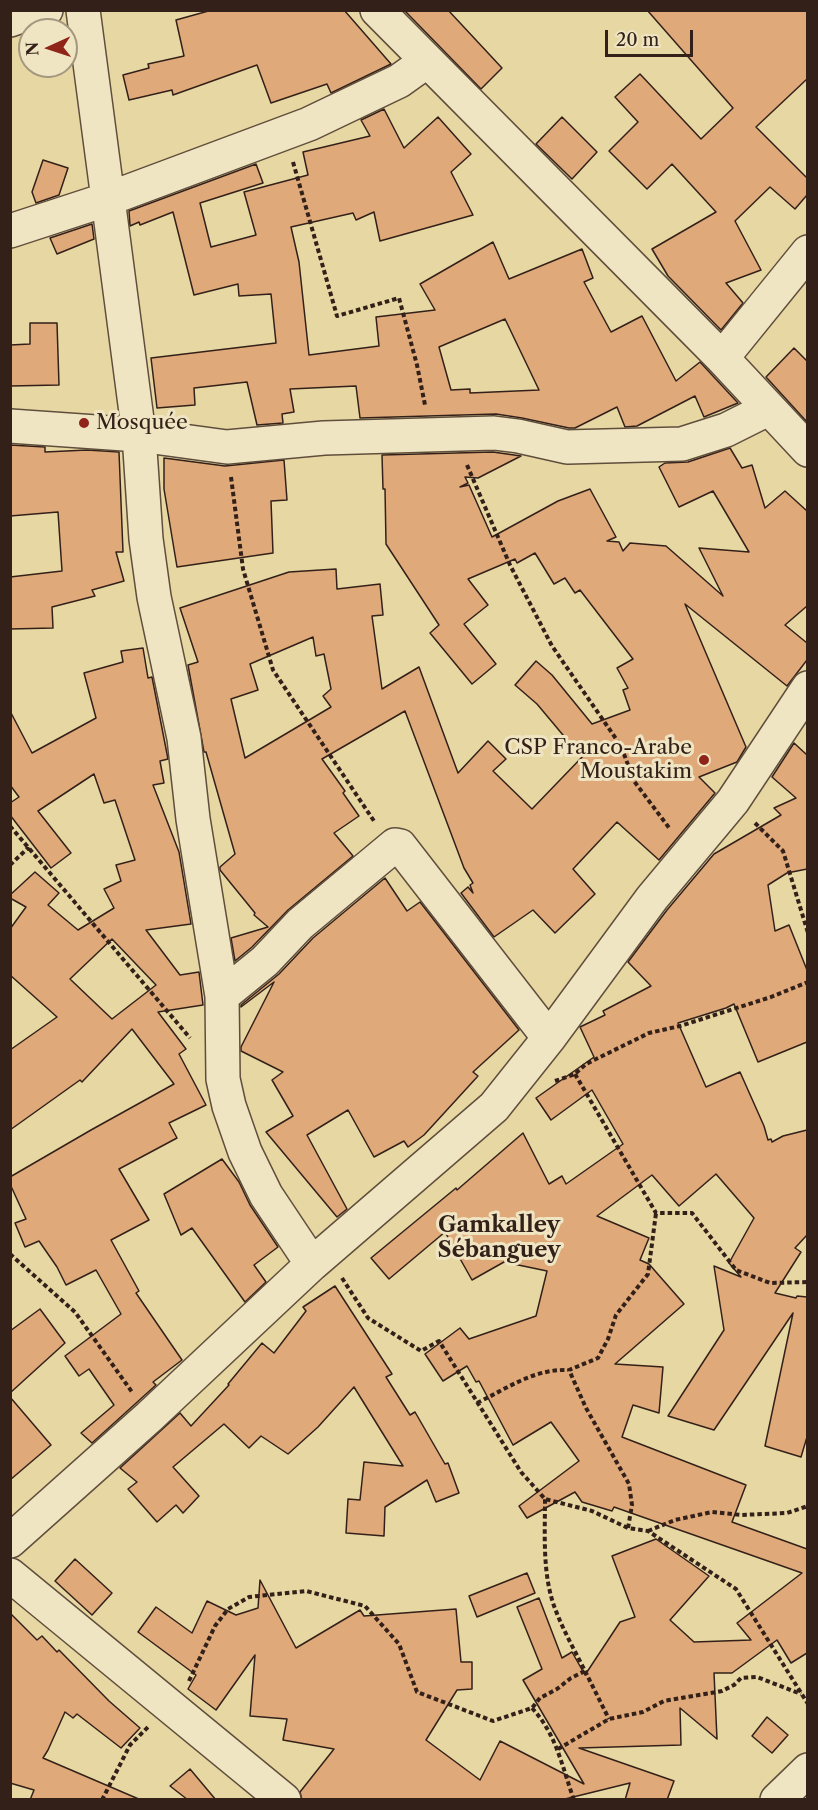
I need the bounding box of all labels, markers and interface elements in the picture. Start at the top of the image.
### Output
north arrow [18,18,78,78]
scale bar [608,18,696,56]
text: 20 m [616,29,659,51]
text: N [22,41,42,56]
place label: Mosquée [96,410,188,436]
marker: Mosquée [77,416,91,430]
place label: CSP Franco-Arabe Moustakim [504,735,692,785]
marker: CSP Franco-Arabe Moustakim [697,753,711,767]
district label: Gamkalley Sébanguey [438,1213,560,1264]

